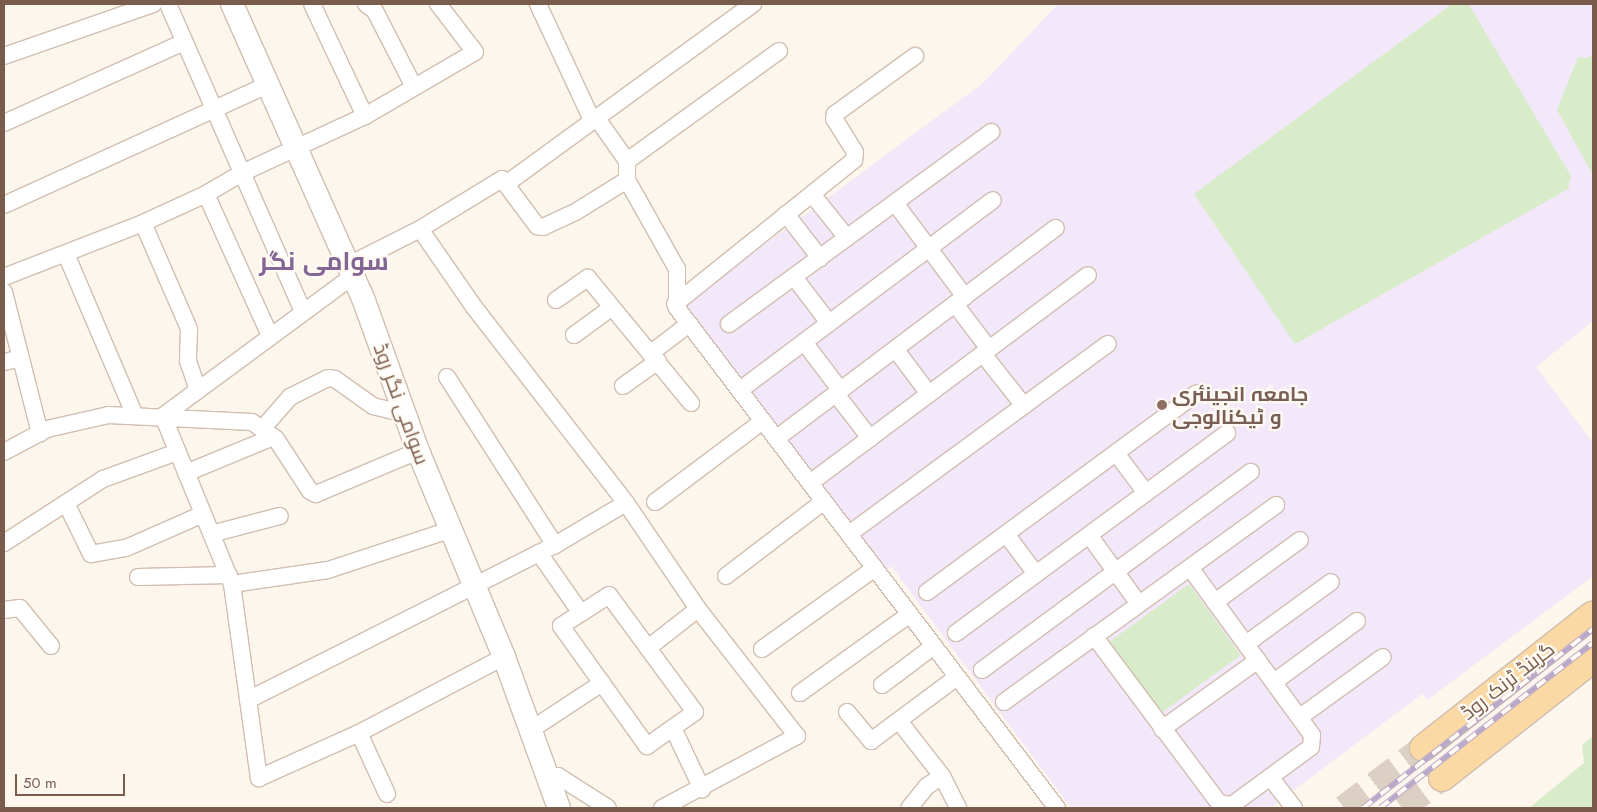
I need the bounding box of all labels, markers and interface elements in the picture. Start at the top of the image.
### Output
district label: سوامی نگر [259,246,389,276]
street label: سوامی نگر روڈ [368,340,434,468]
place label: جامعہ انجینئری و ٹیکنالوجی [1172,382,1308,429]
marker: جامعہ انجینئری و ٹیکنالوجی [1156,399,1168,411]
street label: گرینڈ ٹرنک روڈ [1456,637,1560,725]
scale bar [18,764,128,796]
text: 50 m [23,772,57,794]

